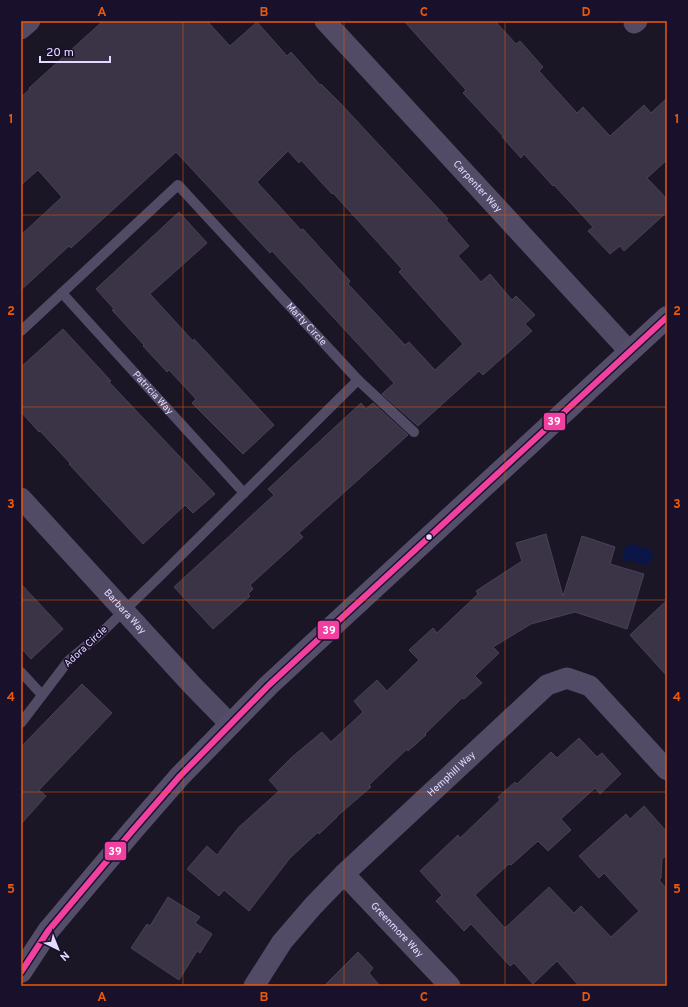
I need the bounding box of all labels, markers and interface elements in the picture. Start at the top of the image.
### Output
text: A [97,5,107,21]
text: B [260,5,269,21]
text: C [420,5,428,21]
text: D [581,5,591,21]
scale bar [40,38,110,64]
text: 20 m [46,45,74,61]
text: 1 [8,112,14,128]
text: 1 [674,112,680,128]
street label: Carpenter Way [450,158,505,215]
street label: Marty Circle [283,300,330,349]
text: 2 [7,304,15,320]
text: 2 [673,304,681,320]
street label: Patricia Way [130,368,176,417]
line badge: 39 [543,412,566,431]
text: 39 [547,415,561,429]
text: 3 [7,497,15,513]
text: 3 [673,497,681,513]
unlabelled marker [424,532,434,542]
street label: Barbara Way [101,586,149,637]
line badge: 39 [317,620,340,640]
street label: Adora Circle [62,624,110,670]
text: 39 [322,624,336,638]
text: 4 [7,690,15,706]
text: 4 [673,690,681,706]
street label: Hemphill Way [425,748,478,800]
line badge: 39 [104,841,127,861]
text: 39 [108,845,122,859]
text: 5 [7,882,15,898]
text: 5 [673,882,681,898]
street label: Greenmore Way [368,900,426,960]
north arrow [38,929,78,969]
text: N [56,948,72,963]
text: A [97,990,107,1006]
text: B [260,990,269,1006]
text: C [420,990,428,1006]
text: D [581,990,591,1006]

